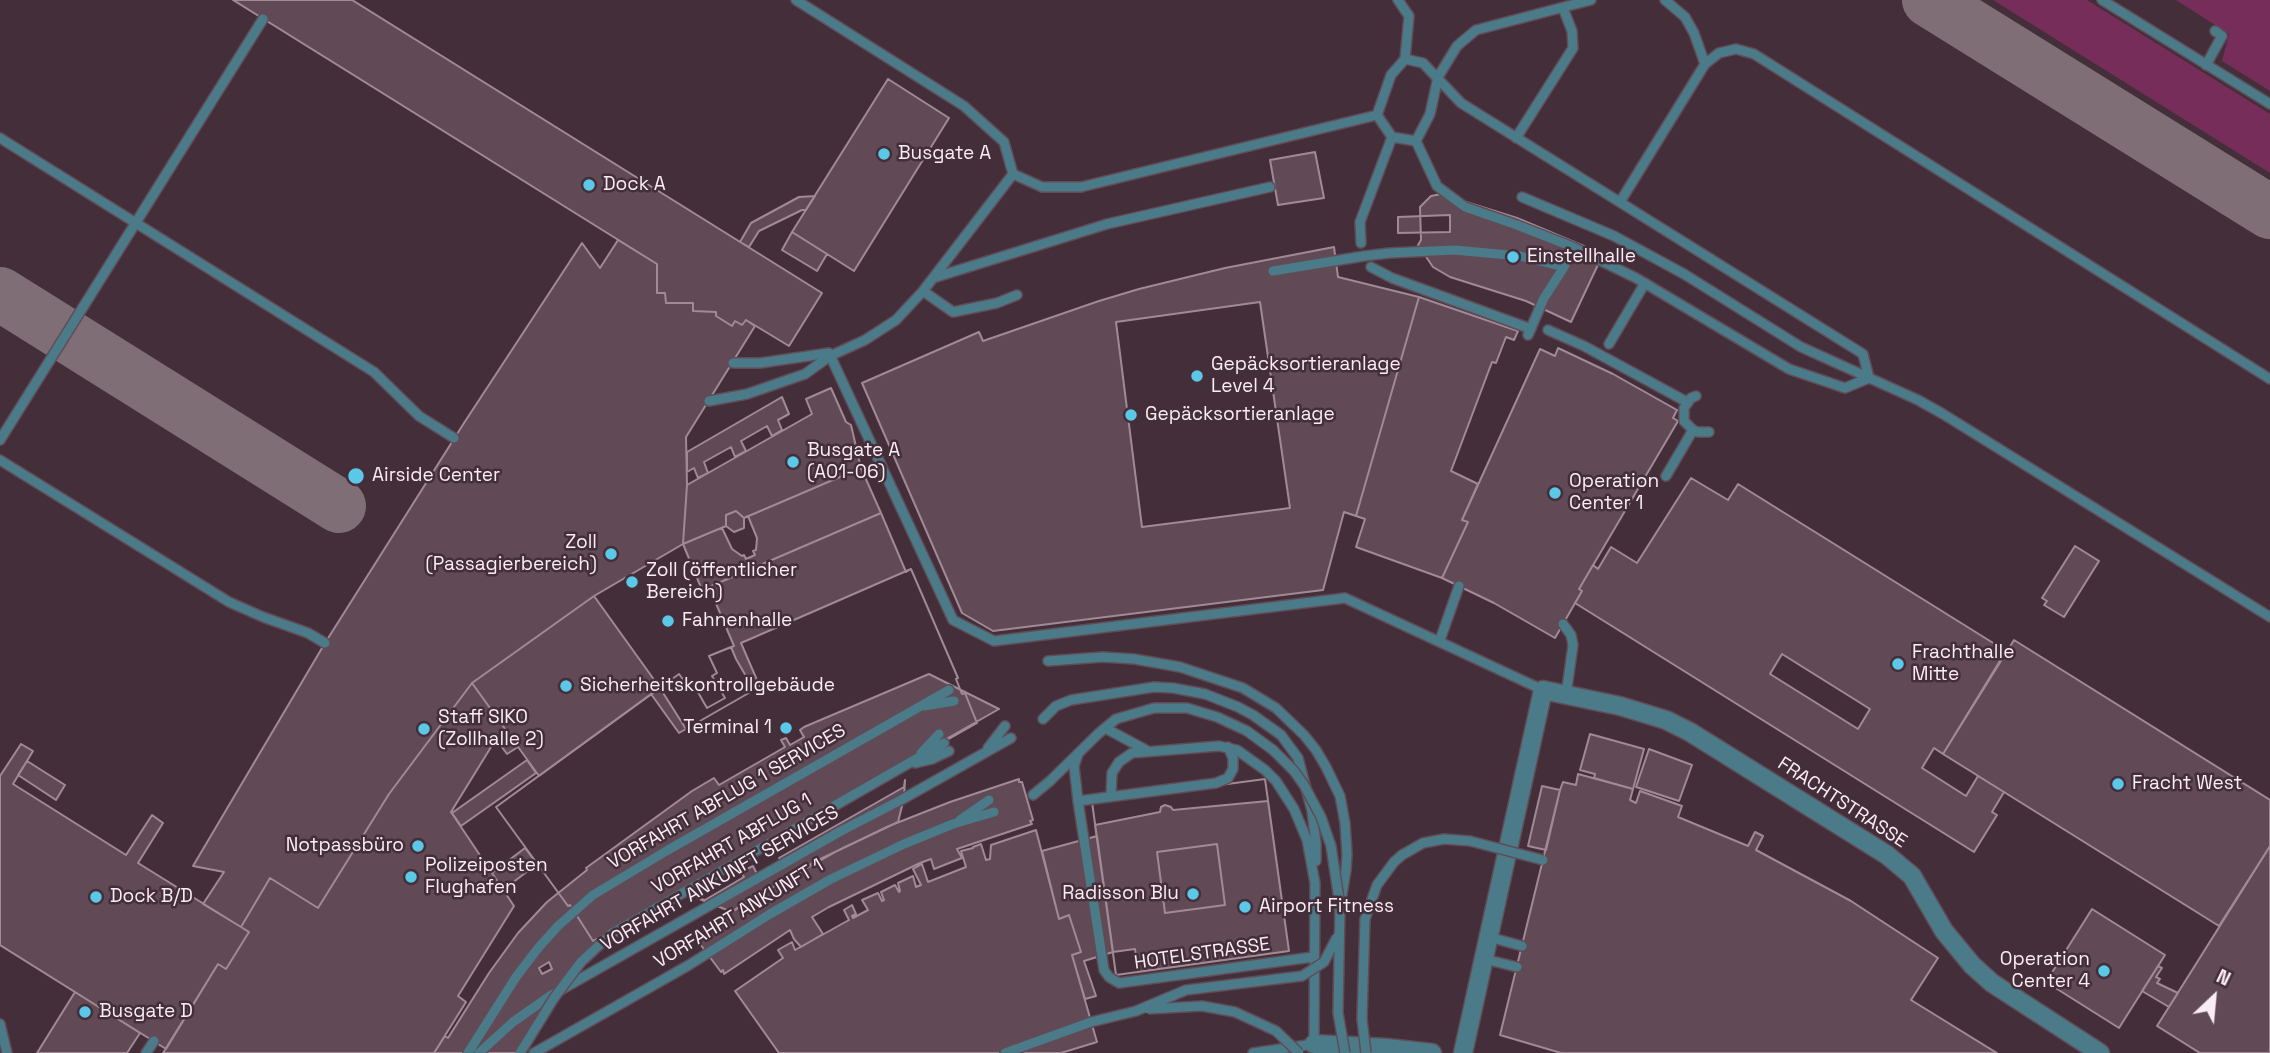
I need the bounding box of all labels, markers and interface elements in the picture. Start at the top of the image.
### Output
place label: Busgate A [898,143,991,165]
marker: Busgate A [876,146,892,162]
place label: Dock A [603,174,666,196]
marker: Dock A [581,177,597,193]
place label: Einstellhalle [1527,246,1636,268]
marker: Einstellhalle [1505,249,1521,265]
place label: Gepäcksortieranlage Level 4 [1211,354,1401,398]
marker: Gepäcksortieranlage Level 4 [1189,368,1205,384]
place label: Gepäcksortieranlage [1145,404,1335,426]
marker: Gepäcksortieranlage [1123,407,1139,423]
place label: Busgate A (A01-06) [807,440,900,484]
marker: Busgate A (A01-06) [785,454,801,470]
place label: Airside Center [372,465,500,487]
marker: Airside Center [346,466,366,486]
place label: Operation Center 1 [1569,471,1659,515]
marker: Operation Center 1 [1547,485,1563,501]
place label: Zoll (Passagierbereich) [426,532,597,576]
marker: Zoll (Passagierbereich) [603,546,619,562]
place label: Zoll (öffentlicher Bereich) [646,560,797,604]
marker: Zoll (öffentlicher Bereich) [624,574,640,590]
place label: Fahnenhalle [682,610,792,632]
marker: Fahnenhalle [660,613,676,629]
place label: Frachthalle Mitte [1912,642,2014,686]
marker: Frachthalle Mitte [1890,656,1906,672]
place label: Sicherheitskontrollgebäude [580,675,835,697]
marker: Sicherheitskontrollgebäude [558,678,574,694]
place label: Staff SIKO (Zollhalle 2) [438,707,544,751]
place label: Terminal 1 [683,717,772,739]
street label: VORFAHRT ABFLUG 1 SERVICES [604,719,850,875]
marker: Terminal 1 [778,720,794,736]
marker: Staff SIKO (Zollhalle 2) [416,721,432,737]
street label: FRACHTSTRASSE [1773,753,1911,853]
place label: Fracht West [2132,773,2242,795]
marker: Fracht West [2110,776,2126,792]
street label: VORFAHRT ABFLUG 1 [648,789,816,899]
street label: VORFAHRT ANKUNFT SERVICES [597,801,843,957]
place label: Notpassbüro [286,835,404,857]
marker: Notpassbüro [410,838,426,854]
street label: VORFAHRT ANKUNFT 1 [650,854,828,974]
place label: Polizeiposten Flughafen [425,855,548,899]
marker: Polizeiposten Flughafen [403,869,419,885]
place label: Radisson Blu [1062,883,1179,905]
place label: Dock B/D [110,886,193,908]
marker: Radisson Blu [1185,886,1201,902]
marker: Dock B/D [88,889,104,905]
place label: Airport Fitness [1259,896,1394,918]
marker: Airport Fitness [1237,899,1253,915]
street label: HOTELSTRASSE [1133,933,1271,975]
place label: Operation Center 4 [2000,949,2090,993]
north arrow [2179,962,2249,1032]
marker: Operation Center 4 [2096,963,2112,979]
text: N [2212,964,2235,992]
place label: Busgate D [99,1001,193,1023]
marker: Busgate D [77,1004,93,1020]

